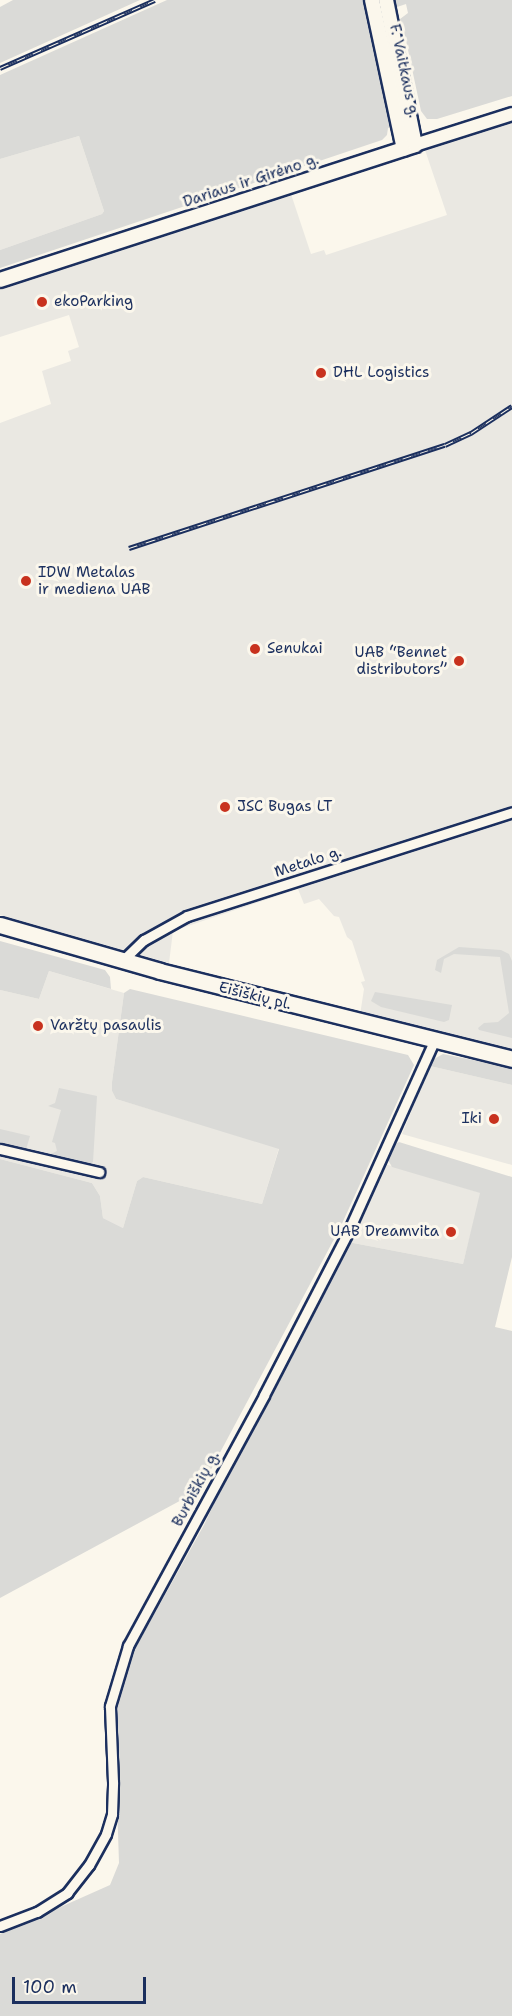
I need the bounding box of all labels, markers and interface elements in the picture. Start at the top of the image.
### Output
street label: F. Vaitkaus g. [385,22,423,120]
street label: Dariaus ir Girėno g. [181,151,321,211]
place label: ekoParking [54,293,133,311]
marker: ekoParking [35,295,49,309]
place label: DHL Logistics [333,364,429,382]
marker: DHL Logistics [314,366,328,380]
place label: IDW Metalas ir mediena UAB [38,563,150,598]
marker: IDW Metalas ir mediena UAB [19,574,33,588]
place label: Senukai [267,640,323,658]
marker: Senukai [248,642,262,656]
place label: UAB “Bennet distributors” [355,643,447,678]
marker: UAB “Bennet distributors” [452,654,466,668]
place label: JSC Bugas LT [237,798,332,816]
marker: JSC Bugas LT [218,800,232,814]
street label: Metalo g. [272,843,344,881]
street label: Eišiškių pl. [217,978,293,1014]
place label: Varžtų pasaulis [50,1017,162,1035]
marker: Varžtų pasaulis [31,1019,45,1033]
place label: Iki [461,1110,482,1128]
marker: Iki [487,1112,501,1126]
place label: UAB Dreamvita [330,1223,439,1241]
marker: UAB Dreamvita [444,1225,458,1239]
street label: Burbiškių g. [169,1448,223,1530]
scale bar [15,1965,148,2003]
text: 100 m [23,1975,77,1999]

